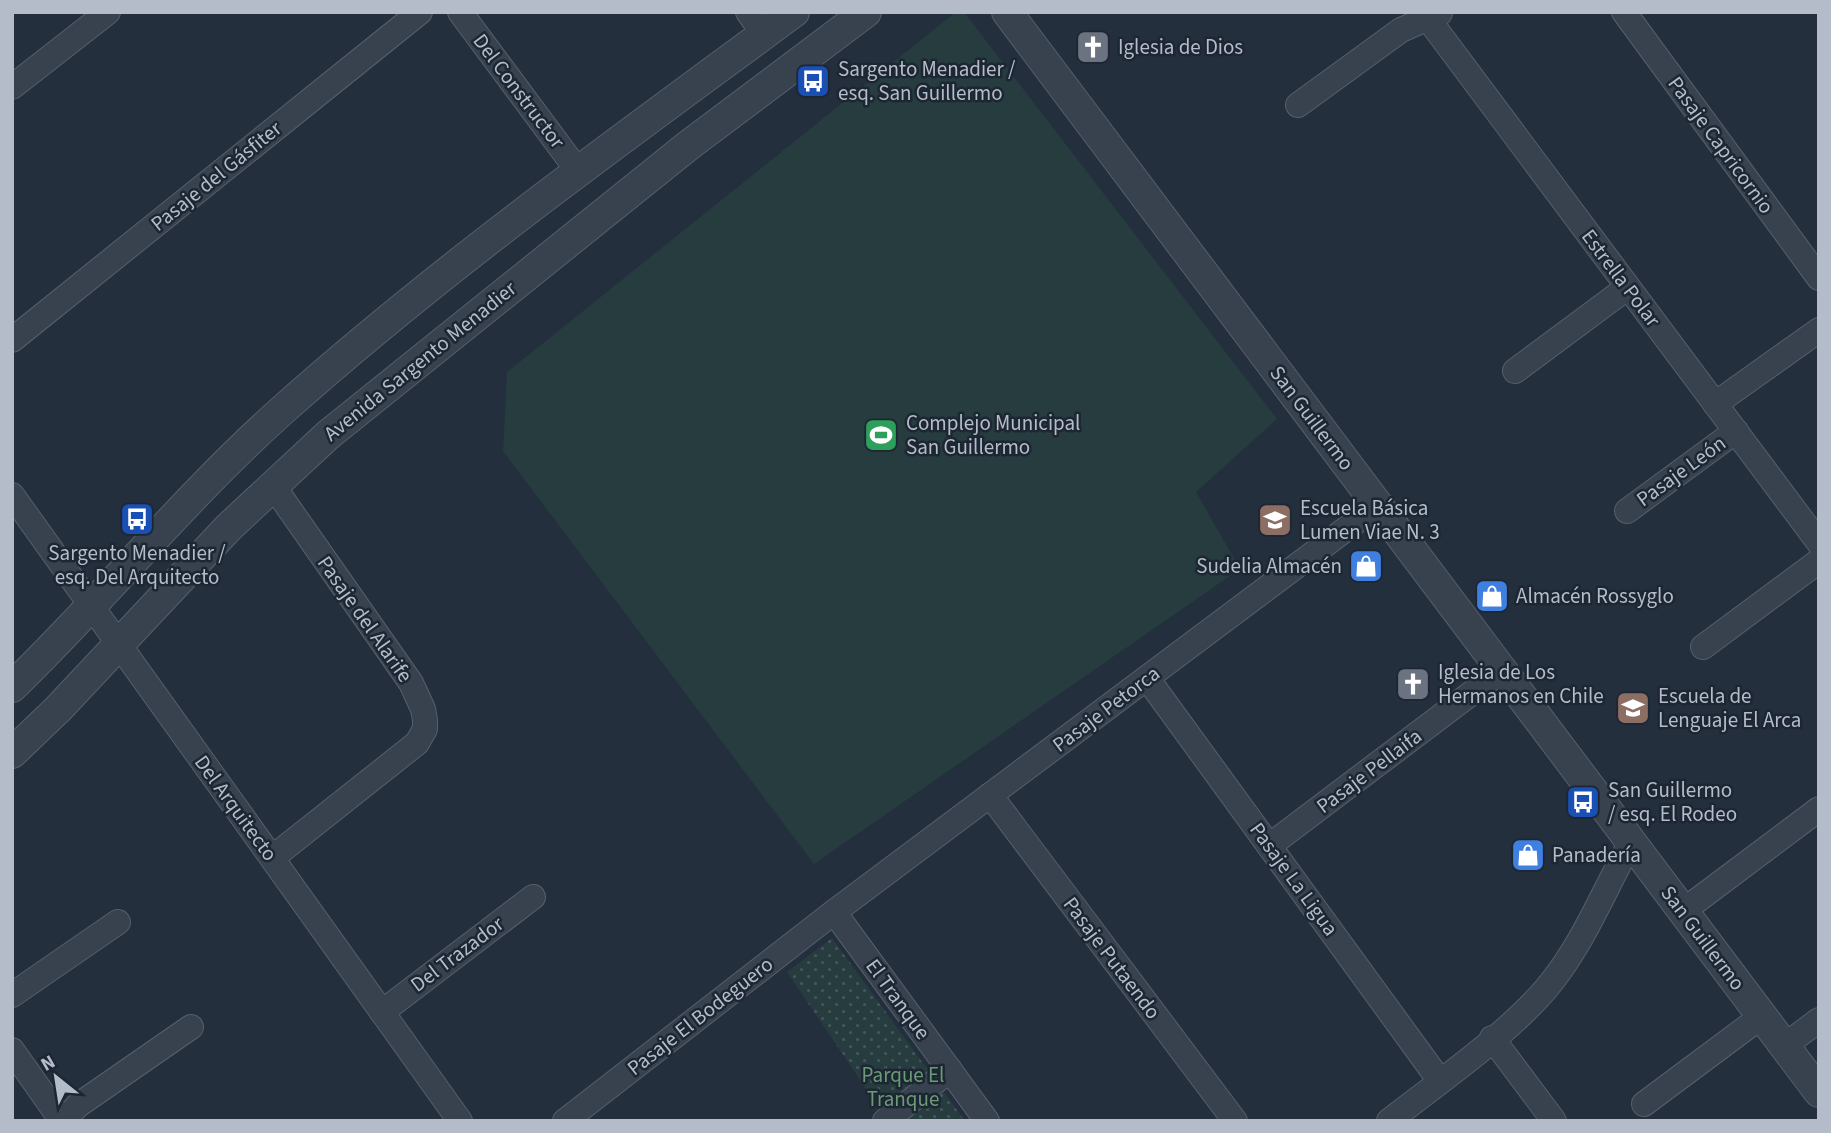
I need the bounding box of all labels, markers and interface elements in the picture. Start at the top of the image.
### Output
street label: Del Constructor [466,27,573,155]
church icon: Iglesia de Dios [1074,28,1112,66]
place label: Iglesia de Dios [1118,32,1243,62]
place label: Sargento Menadier / esq. San Guillermo [838,54,1016,108]
bus stop icon: Sargento Menadier / esq. San Guillermo [794,62,832,100]
street label: Pasaje Capricornio [1661,70,1781,220]
street label: Pasaje del Gásfiter [144,113,288,238]
street label: Estrella Polar [1574,223,1668,334]
street label: Avenida Sargento Menadier [317,273,523,448]
street label: San Guillermo [1263,359,1361,477]
place label: Complejo Municipal San Guillermo [906,408,1080,462]
sports icon: Complejo Municipal San Guillermo [862,416,900,454]
street label: Pasaje León [1630,428,1732,514]
place label: Escuela Básica Lumen Viae N. 3 [1300,493,1440,547]
bus stop icon: Sargento Menadier / esq. Del Arquitecto [118,500,156,538]
school or university icon: Escuela Básica Lumen Viae N. 3 [1256,501,1294,539]
place label: Sargento Menadier / esq. Del Arquitecto [48,538,226,592]
shop icon: Sudelia Almacén [1347,547,1385,585]
street label: Pasaje del Alarife [310,550,420,688]
place label: Sudelia Almacén [1196,551,1342,581]
shop icon: Almacén Rossyglo [1473,577,1511,615]
place label: Almacén Rossyglo [1516,581,1674,611]
place label: Iglesia de Los Hermanos en Chile [1438,657,1604,711]
street label: Pasaje Petorca [1046,659,1166,759]
church icon: Iglesia de Los Hermanos en Chile [1394,665,1432,703]
place label: Escuela de Lenguaje El Arca [1658,681,1801,735]
school or university icon: Escuela de Lenguaje El Arca [1614,689,1652,727]
street label: Pasaje Pellaifa [1310,721,1428,821]
street label: Del Arquitecto [187,749,285,867]
place label: San Guillermo / esq. El Rodeo [1608,775,1737,829]
bus stop icon: San Guillermo / esq. El Rodeo [1564,783,1602,821]
street label: Pasaje La Ligua [1243,816,1345,942]
shop icon: Panadería [1509,836,1547,874]
place label: Panadería [1552,840,1641,870]
street label: San Guillermo [1654,879,1752,997]
street label: Pasaje Putaendo [1056,891,1168,1025]
street label: Del Trazador [404,909,510,999]
street label: Pasaje El Bodeguero [621,949,779,1083]
street label: El Tranque [858,952,938,1046]
north arrow [21,1042,91,1112]
text: N [36,1049,60,1078]
park label: Parque El Tranque [862,1060,944,1114]

